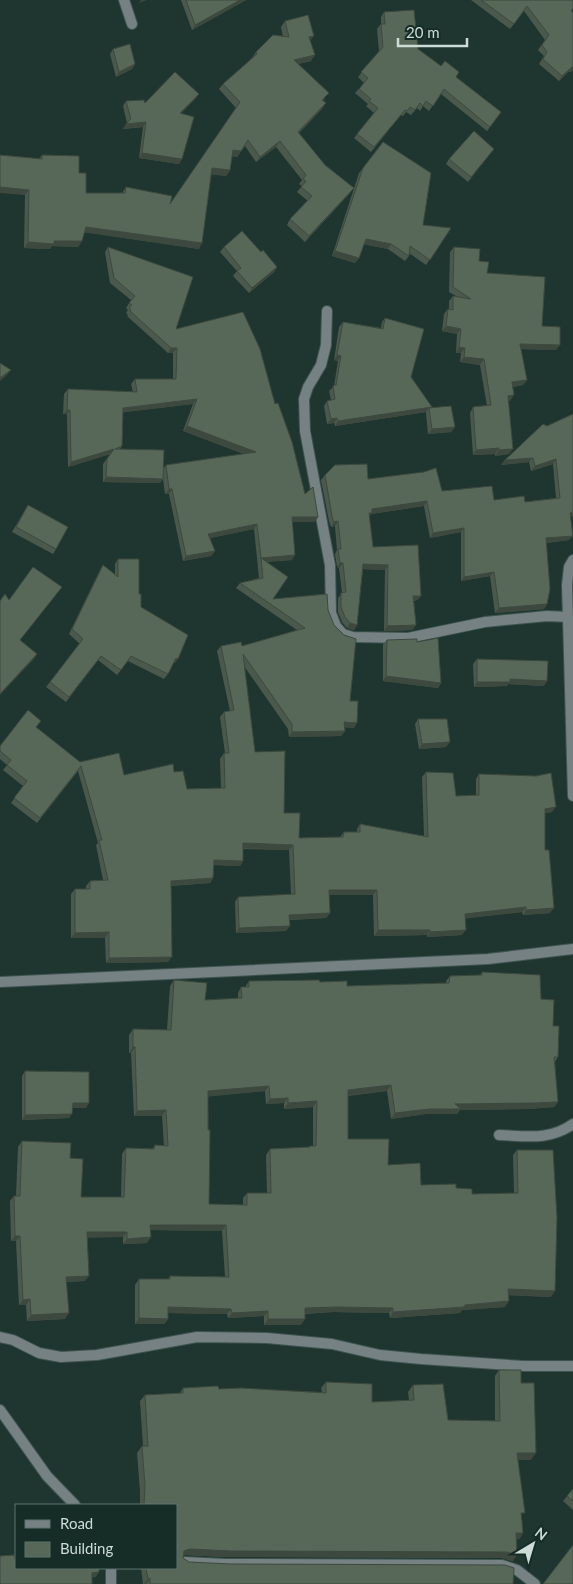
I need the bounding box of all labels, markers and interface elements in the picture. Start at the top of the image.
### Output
scale bar [398,15,467,47]
text: 20 m [406,23,440,41]
legend [15,1504,178,1569]
text: Road [60,1514,93,1532]
north arrow [508,1519,558,1569]
text: N [532,1523,551,1543]
text: Building [60,1539,113,1557]

